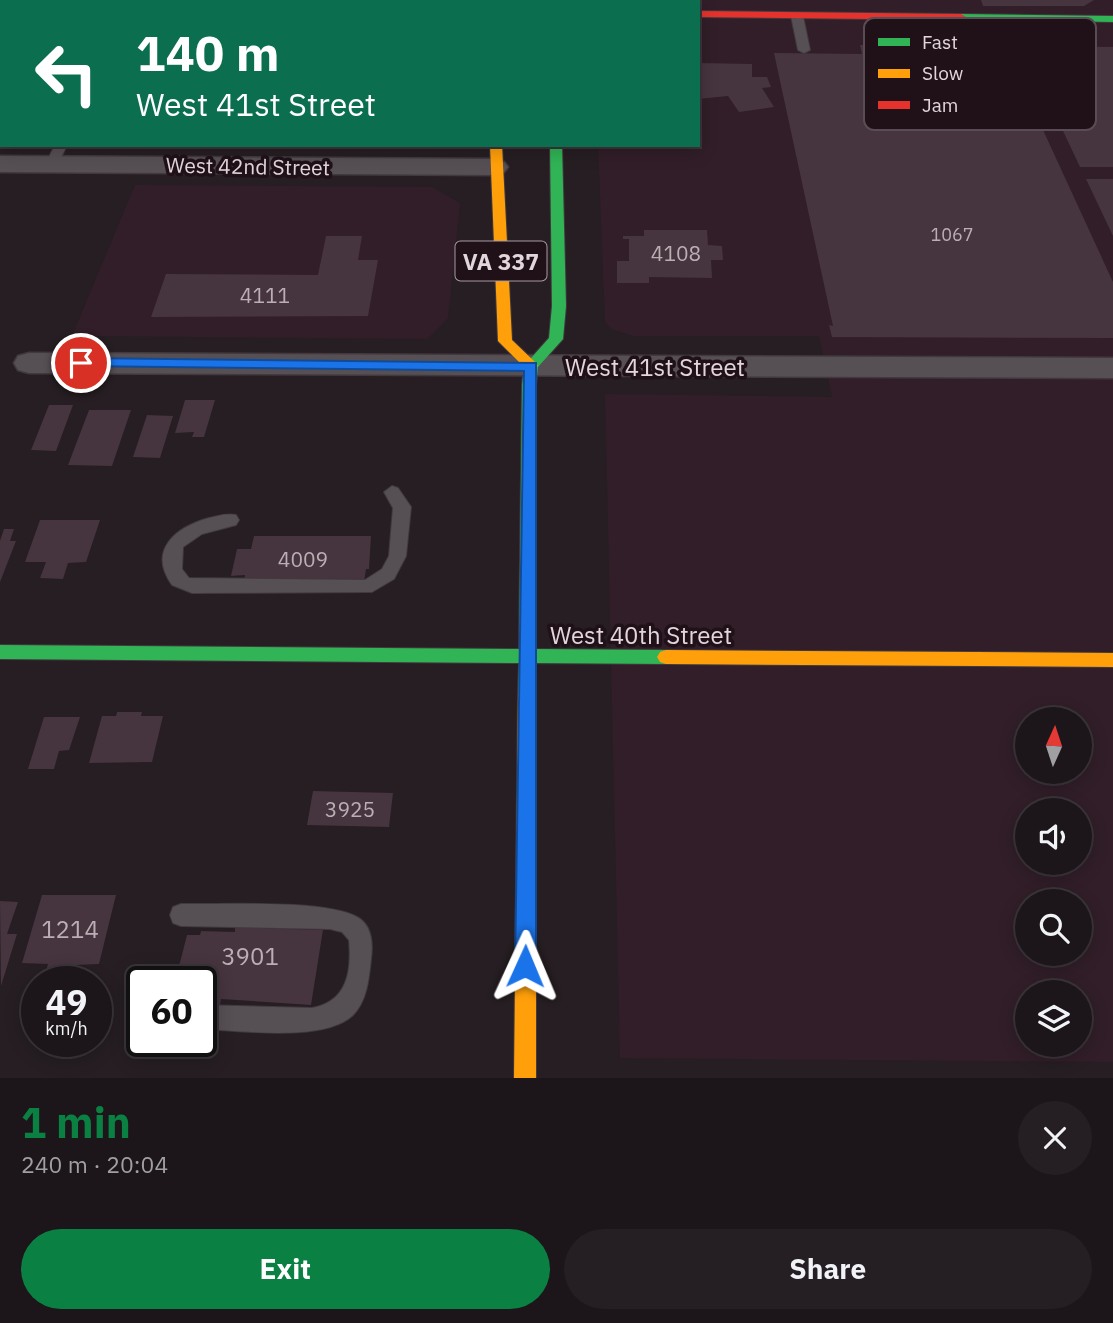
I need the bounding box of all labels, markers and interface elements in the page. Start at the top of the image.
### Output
legend [864,18,1096,130]
text: 140 m [136,21,280,84]
icon: left [21,28,112,119]
text: Fast [922,30,958,54]
text: Slow [922,61,963,85]
text: West 41st Street [136,83,376,125]
text: Jam [922,93,958,117]
street label: West 42nd Street [166,151,330,181]
house number: 1067 [930,223,974,246]
house number: 4108 [651,239,701,267]
road number: VA 337 [456,242,546,280]
house number: 4111 [240,281,290,309]
pin [51,333,111,393]
icon: arrive [62,344,100,382]
street label: West 41st Street [565,351,745,383]
house number: 4009 [278,545,328,573]
street label: West 40th Street [550,619,732,651]
north arrow [1015,707,1092,784]
map controls [1015,707,1092,1057]
house number: 3925 [325,795,375,823]
button: sound [1015,798,1092,875]
button: search [1015,889,1092,966]
house number: 1214 [41,913,99,945]
position arrow [488,929,562,1003]
house number: 3901 [221,940,279,972]
speed limit sign: 60 [126,966,217,1057]
text: 49 [45,979,88,1025]
button: layers [1015,980,1092,1057]
text: km/h [45,1017,88,1040]
text: 1 min [21,1095,131,1150]
button: close [1018,1101,1092,1175]
text: 240 m · 20:04 [21,1149,168,1179]
button: Exit [21,1229,550,1309]
button: Share [564,1229,1092,1309]

